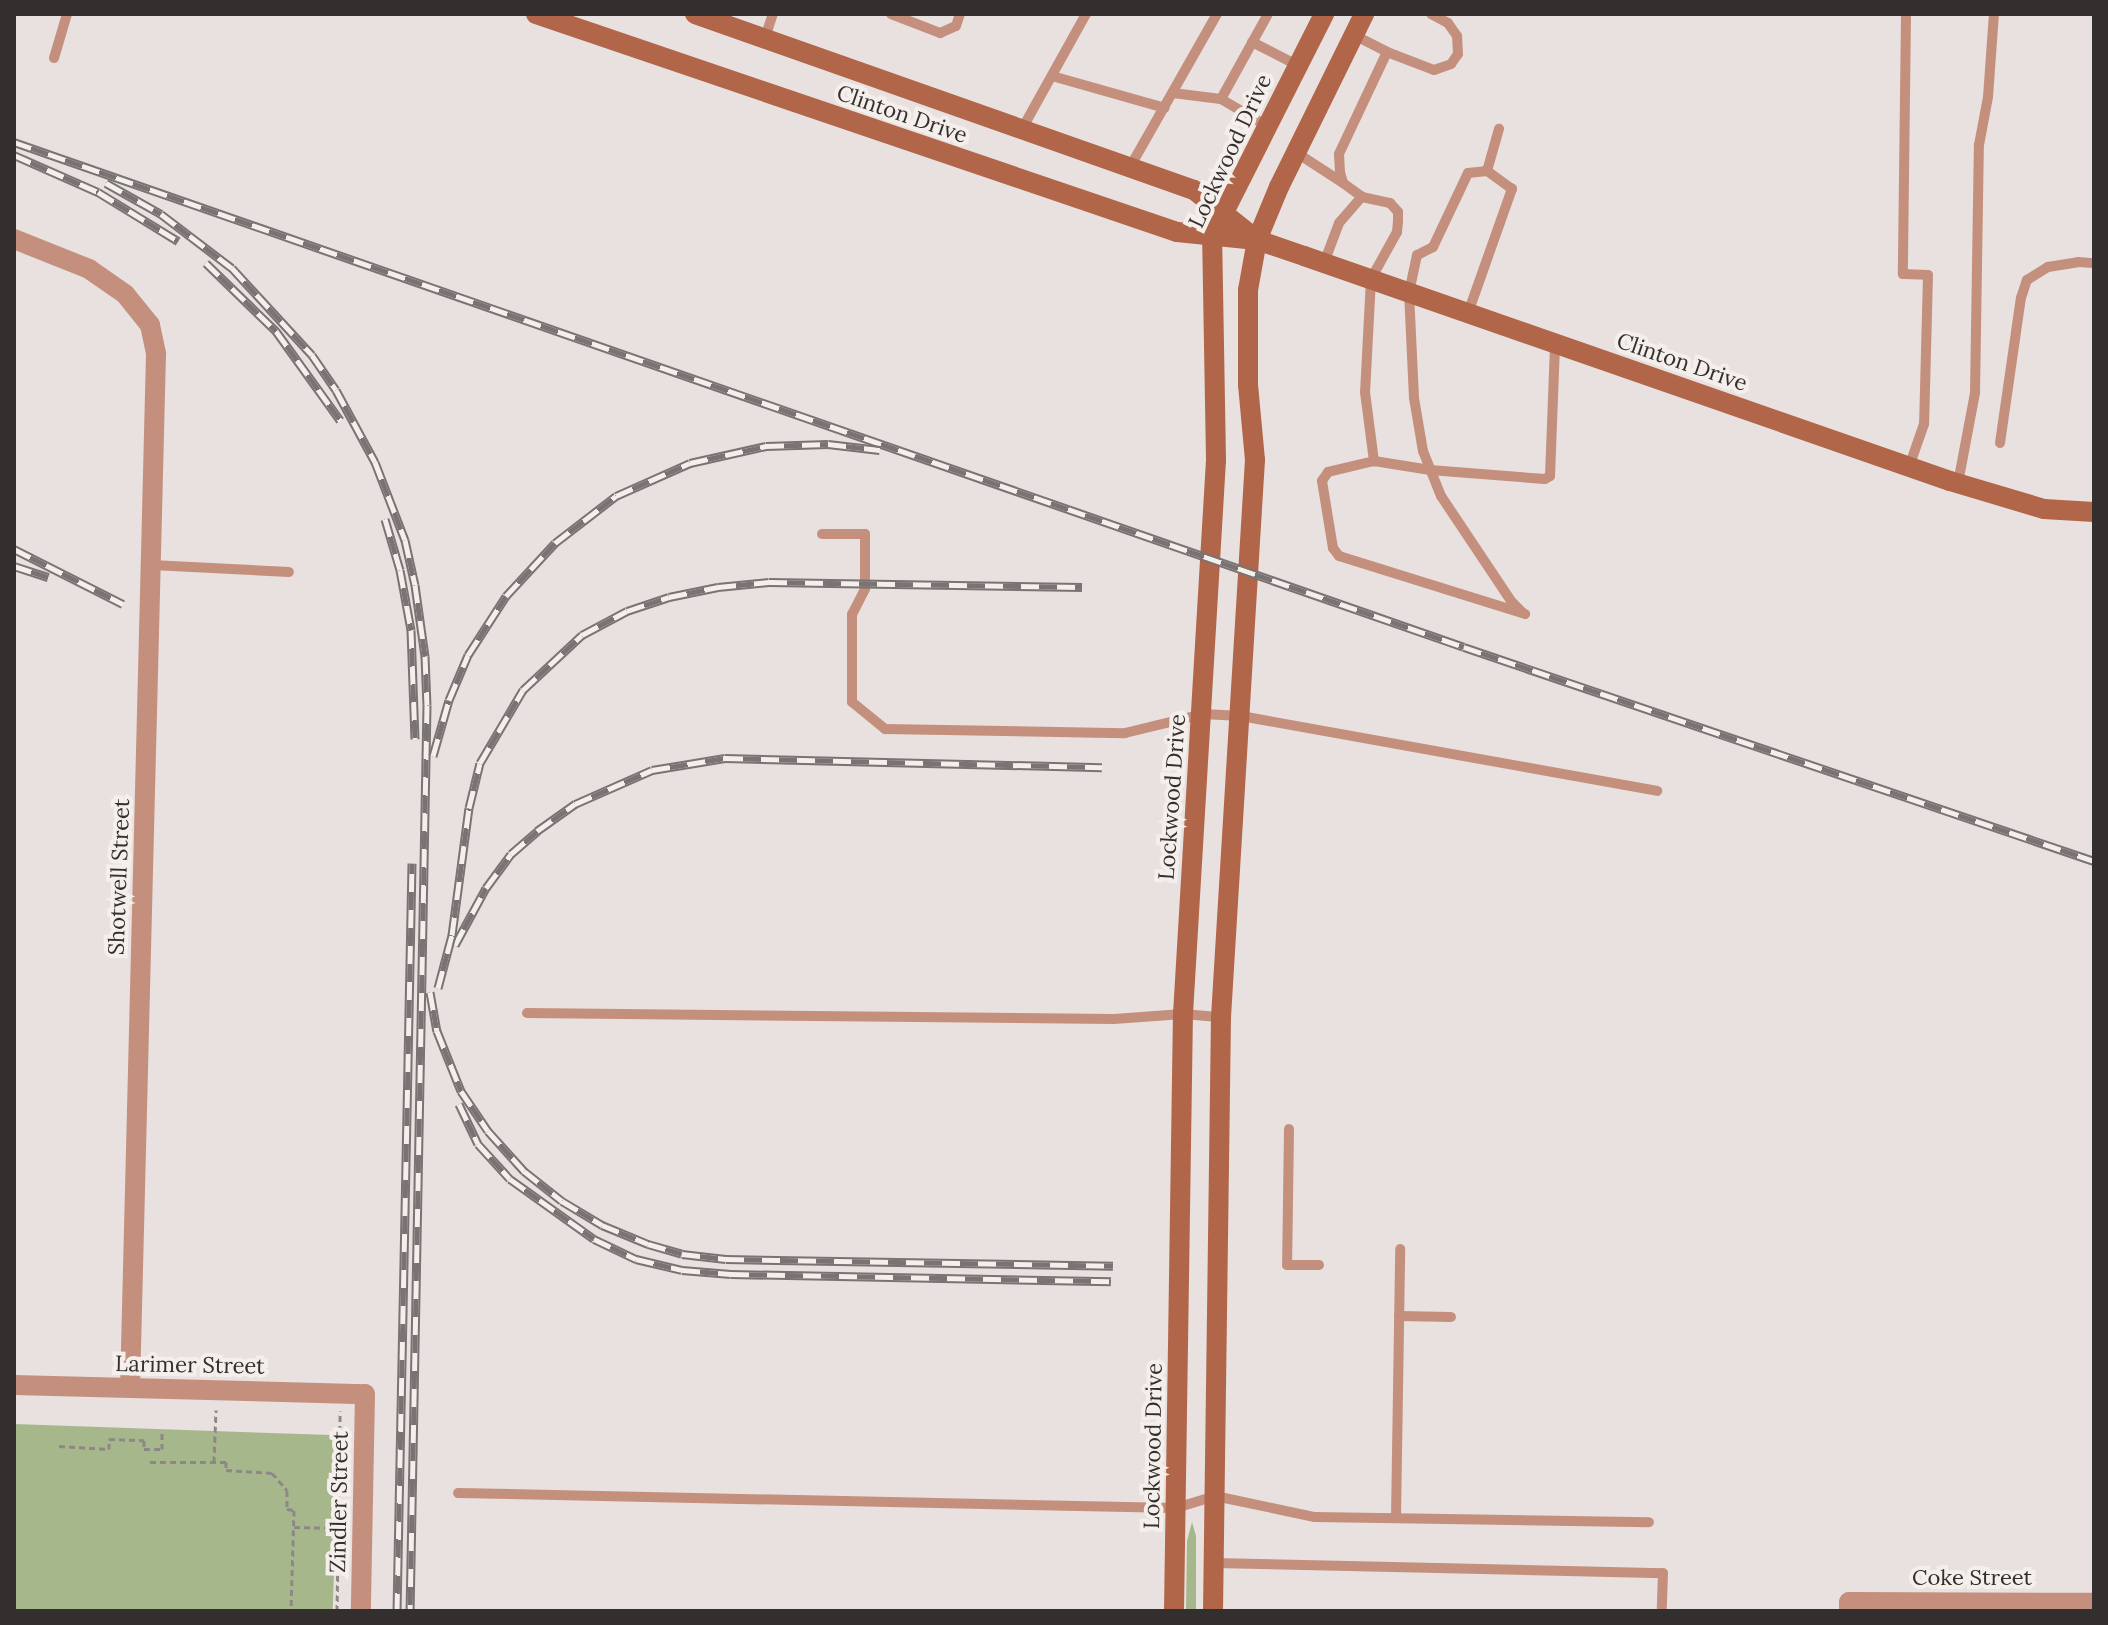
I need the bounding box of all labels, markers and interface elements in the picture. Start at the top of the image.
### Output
street label: Lockwood Drive [1183,70,1277,232]
street label: Clinton Drive [833,79,971,149]
street label: Clinton Drive [1613,327,1751,397]
street label: Lockwood Drive [1153,713,1191,881]
street label: Shotwell Street [103,798,135,956]
street label: Larimer Street [115,1350,265,1380]
street label: Lockwood Drive [1138,1363,1168,1529]
street label: Zindler Street [325,1431,353,1573]
street label: Coke Street [1912,1565,2032,1591]

